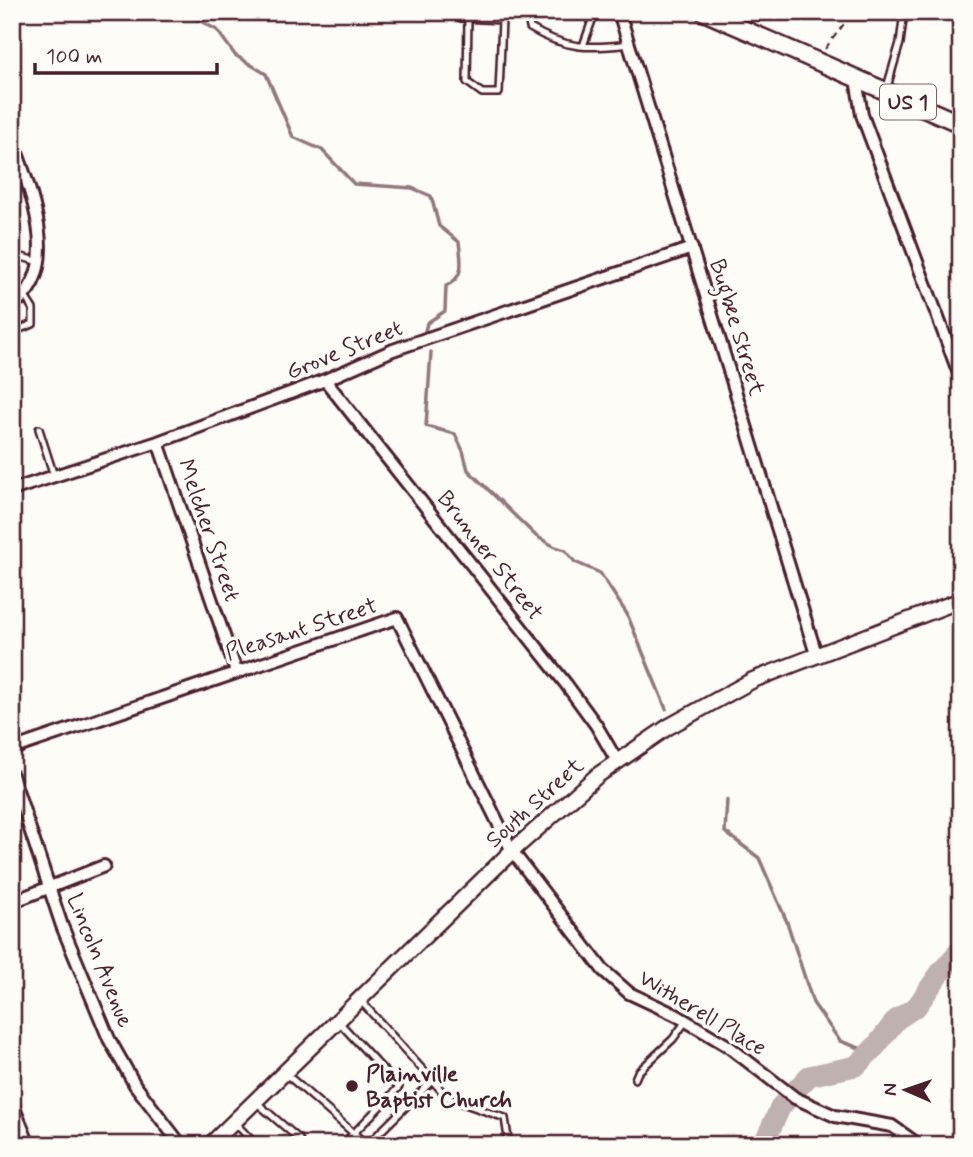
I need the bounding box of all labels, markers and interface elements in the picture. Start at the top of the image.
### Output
scale bar [35,32,217,76]
text: 100 m [46,43,102,71]
road number: US 1 [880,84,936,119]
street label: Bugbee Street [699,256,771,401]
street label: Grove Street [282,314,407,388]
street label: Melcher Street [170,455,247,606]
street label: Brunner Street [429,485,550,627]
street label: Pleasant Street [222,591,382,669]
street label: South Street [480,751,591,855]
street label: Lincoln Avenue [59,889,140,1032]
street label: Witherell Place [633,964,771,1064]
north arrow [872,1056,942,1126]
place label: Plainville Baptist Church [366,1060,512,1116]
marker: Plainville Baptist Church [344,1078,360,1094]
text: N [878,1083,903,1096]

